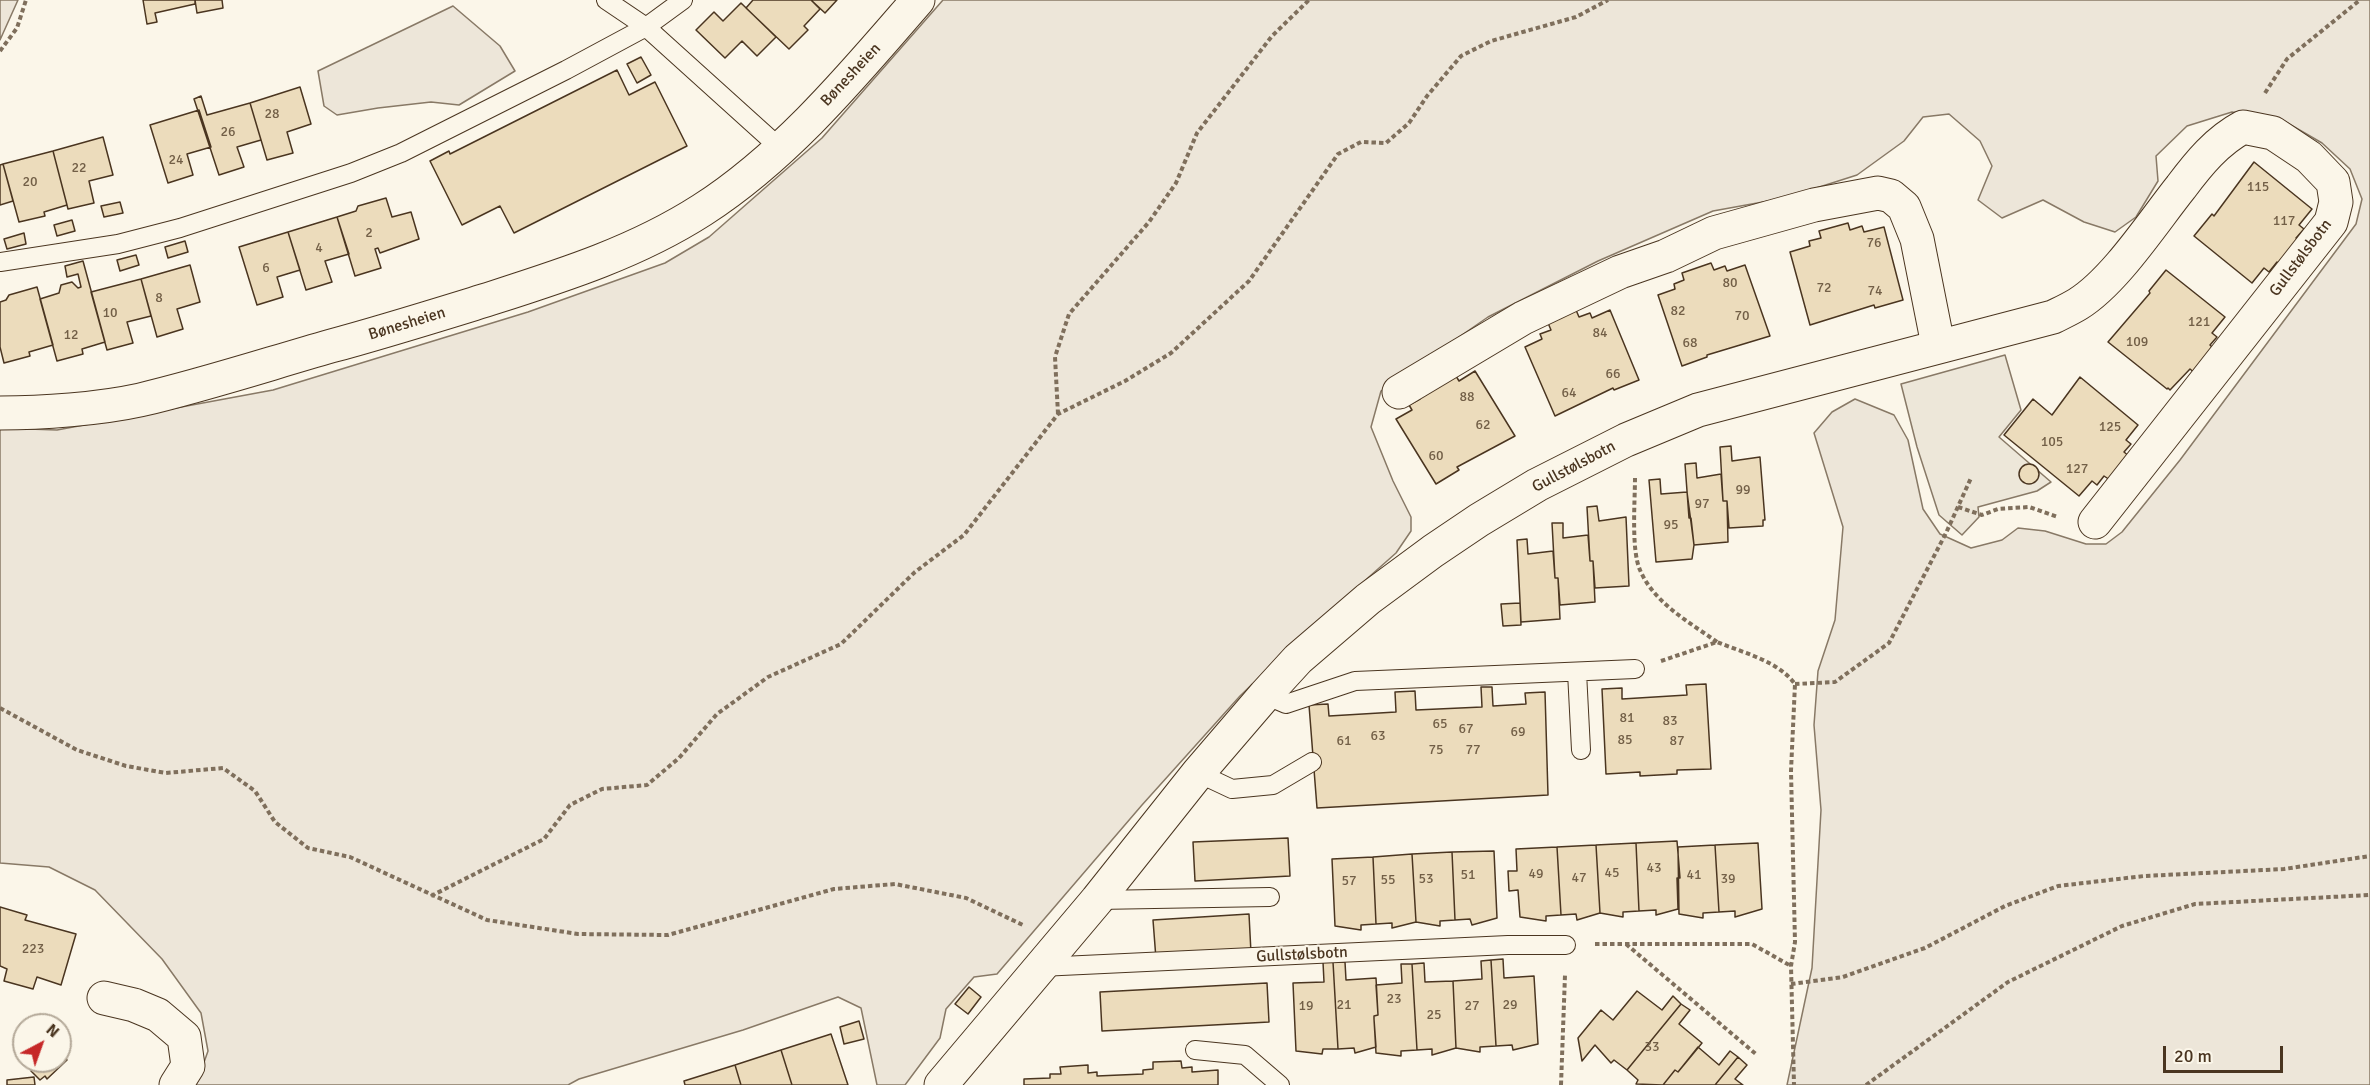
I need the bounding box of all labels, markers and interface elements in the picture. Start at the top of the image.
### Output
street label: Bønesheien [817,39,885,111]
house number: 28 [264,106,280,122]
house number: 26 [220,124,236,140]
house number: 24 [168,152,184,168]
house number: 22 [71,160,87,176]
house number: 20 [22,174,38,190]
house number: 115 [2247,179,2269,195]
house number: 117 [2273,213,2295,229]
street label: Gullstølsbotn [2266,216,2336,300]
house number: 2 [365,225,373,241]
house number: 76 [1866,235,1882,251]
house number: 4 [315,240,323,256]
house number: 6 [262,260,270,276]
house number: 80 [1722,275,1738,291]
house number: 72 [1816,280,1832,296]
house number: 74 [1867,283,1883,299]
house number: 8 [155,290,163,306]
street label: Bønesheien [366,303,448,345]
house number: 82 [1670,303,1686,319]
house number: 10 [102,305,118,321]
house number: 70 [1734,308,1750,324]
house number: 121 [2188,314,2210,330]
house number: 84 [1592,325,1608,341]
house number: 12 [63,327,79,343]
house number: 109 [2126,334,2148,350]
house number: 68 [1682,335,1698,351]
house number: 66 [1605,366,1621,382]
house number: 64 [1561,385,1577,401]
house number: 88 [1459,389,1475,405]
house number: 62 [1475,417,1491,433]
house number: 125 [2099,419,2121,435]
house number: 105 [2041,434,2063,450]
street label: Gullstølsbotn [1529,437,1619,497]
house number: 60 [1428,448,1444,464]
house number: 127 [2066,461,2088,477]
house number: 99 [1735,482,1751,498]
house number: 97 [1694,496,1710,512]
house number: 95 [1663,517,1679,533]
house number: 81 [1619,710,1635,726]
house number: 83 [1662,713,1678,729]
house number: 65 [1432,716,1448,732]
house number: 67 [1458,721,1474,737]
house number: 69 [1510,724,1526,740]
house number: 63 [1370,728,1386,744]
house number: 85 [1617,732,1633,748]
house number: 61 [1336,733,1352,749]
house number: 87 [1669,733,1685,749]
house number: 75 [1428,742,1444,758]
house number: 77 [1465,742,1481,758]
house number: 43 [1646,860,1662,876]
house number: 45 [1604,865,1620,881]
house number: 49 [1528,866,1544,882]
house number: 51 [1460,867,1476,883]
house number: 41 [1686,867,1702,883]
house number: 47 [1571,870,1587,886]
house number: 53 [1418,871,1434,887]
house number: 39 [1720,871,1736,887]
house number: 55 [1380,872,1396,888]
house number: 57 [1341,873,1357,889]
house number: 223 [22,941,44,957]
street label: Gullstølsbotn [1256,943,1348,967]
house number: 23 [1386,991,1402,1007]
house number: 21 [1336,997,1352,1013]
house number: 29 [1502,997,1518,1013]
house number: 19 [1298,998,1314,1014]
house number: 27 [1464,998,1480,1014]
house number: 25 [1426,1007,1442,1023]
north arrow [12,1013,72,1073]
text: N [42,1020,63,1042]
scale bar [2166,1034,2286,1072]
house number: 33 [1644,1039,1660,1055]
text: 20 m [2174,1045,2212,1067]

